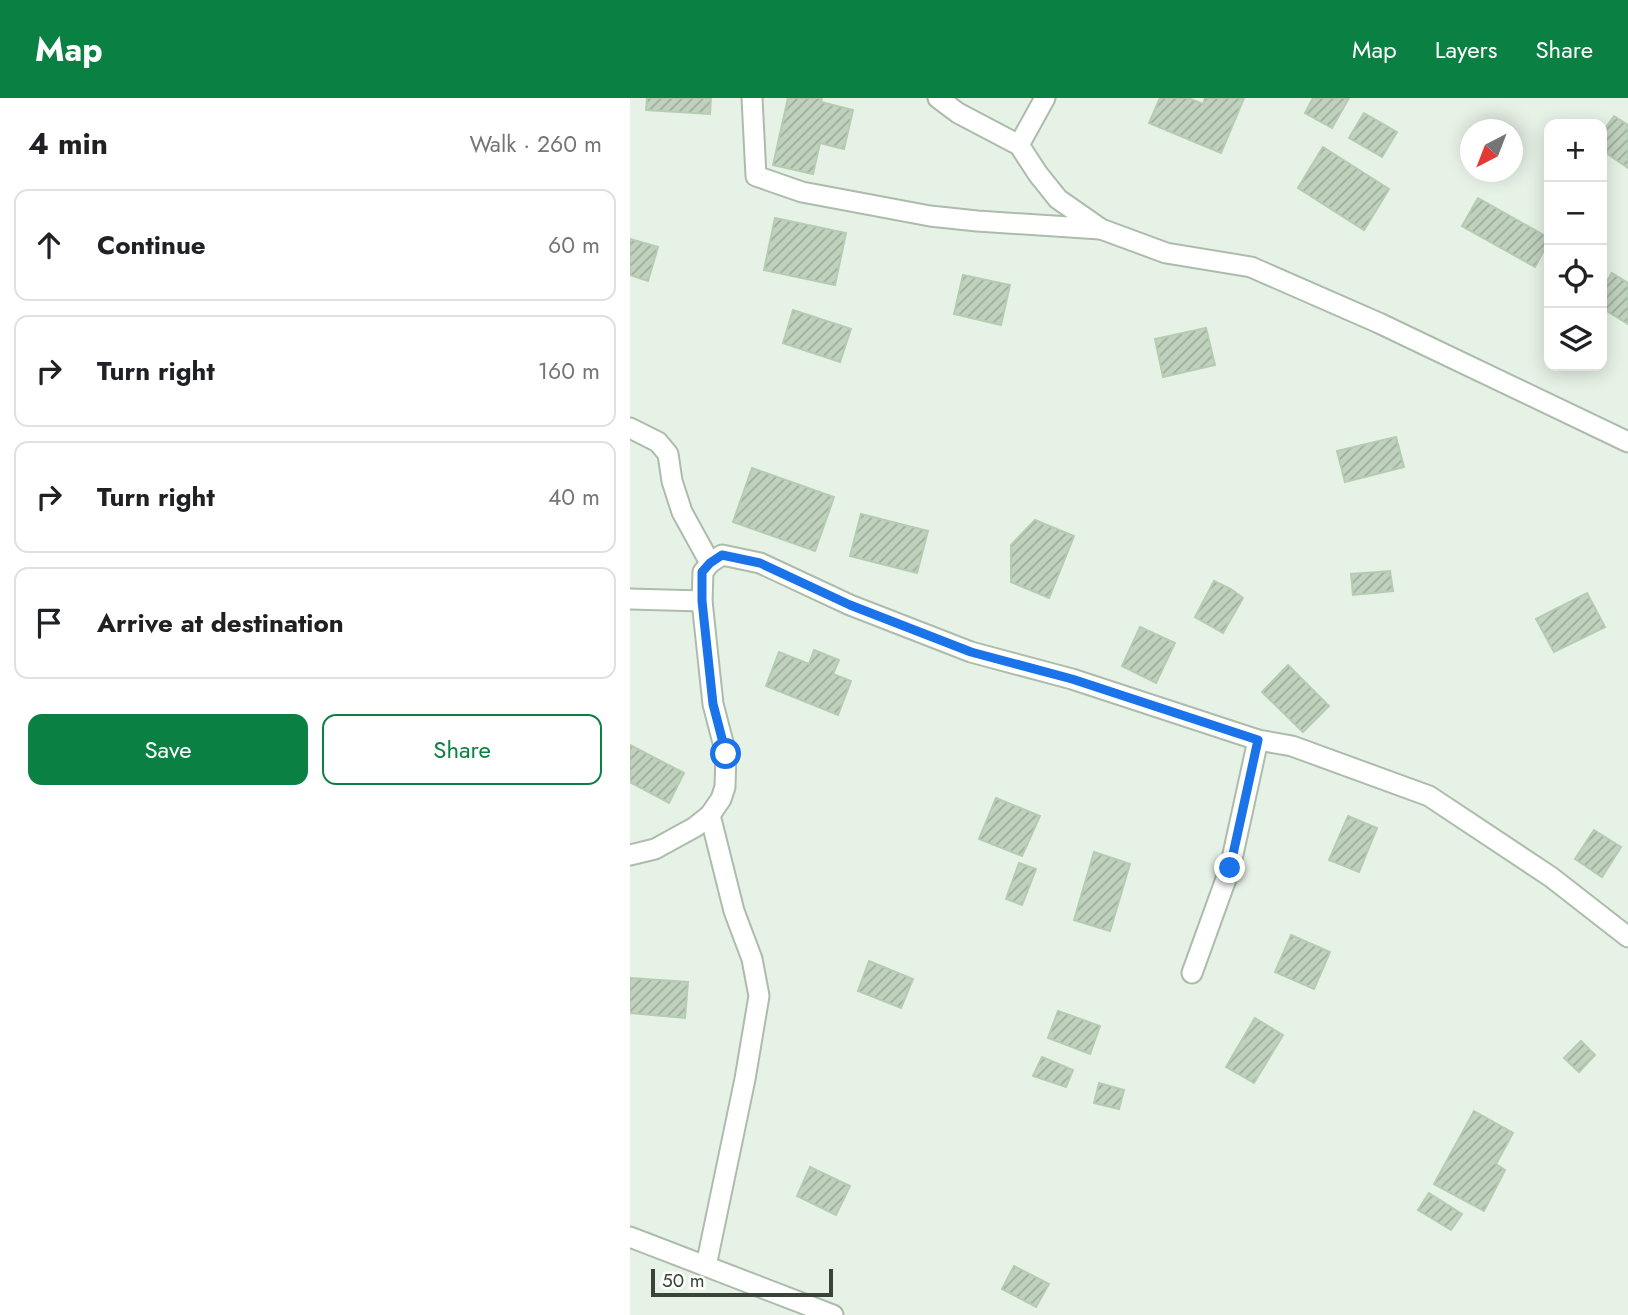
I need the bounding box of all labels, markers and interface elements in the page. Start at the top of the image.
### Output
text: Map [35,26,103,73]
text: Map [1352,32,1397,67]
text: Layers [1435,32,1497,67]
text: Share [1535,32,1593,67]
north arrow [1460,119,1523,182]
map controls [1544,119,1607,371]
button: + [1544,119,1607,182]
text: 4 min [28,122,108,165]
text: Walk · 260 m [469,127,602,161]
button: − [1544,182,1607,245]
icon: ahead [30,226,68,264]
text: Continue [97,226,206,264]
text: 60 m [548,228,600,262]
button: locate [1544,245,1607,308]
button: layers [1544,308,1607,371]
icon: right [30,352,68,390]
text: Turn right [97,352,215,390]
text: 160 m [538,354,600,388]
icon: right [30,478,68,516]
text: Turn right [97,478,215,516]
text: 40 m [548,480,600,514]
icon: arrive [30,604,68,642]
text: Arrive at destination [97,604,344,642]
button: Save [28,714,308,785]
button: Share [322,714,602,785]
route start [710,738,741,769]
route end [1214,852,1245,883]
scale bar [651,1266,833,1298]
text: 50 m [662,1267,705,1294]

